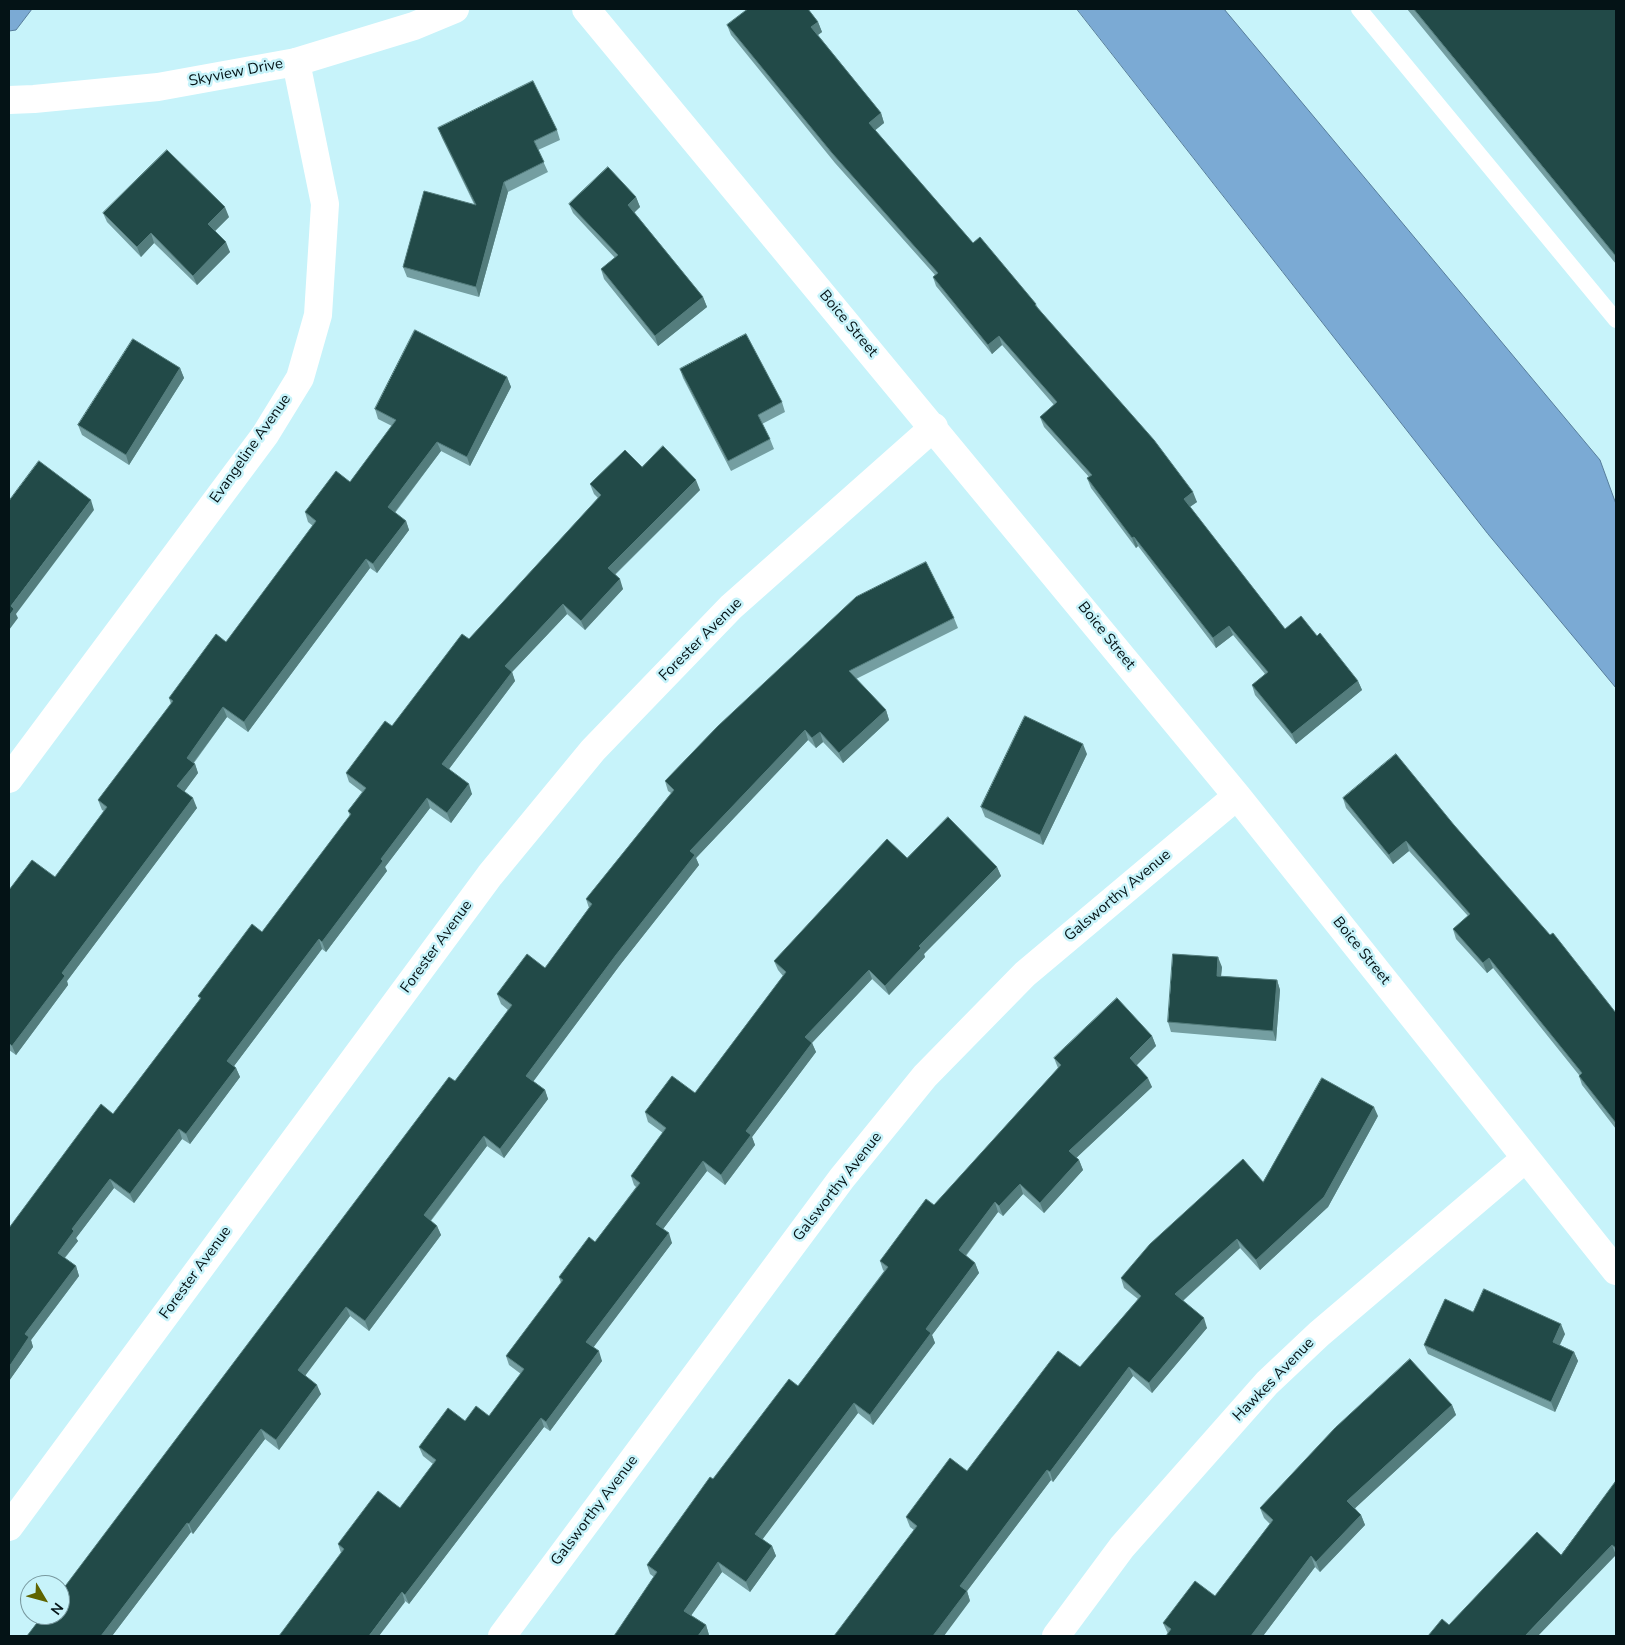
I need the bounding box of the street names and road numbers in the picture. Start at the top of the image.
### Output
street label: Skyview Drive [187,55,285,91]
street label: Boice Street [815,287,881,361]
street label: Evangeline Avenue [207,391,295,507]
street label: Forester Avenue [656,595,746,685]
street label: Boice Street [1073,599,1139,673]
street label: Galsworthy Avenue [1061,846,1175,946]
street label: Forester Avenue [397,897,477,997]
street label: Boice Street [1328,914,1394,988]
street label: Galsworthy Avenue [790,1129,886,1245]
street label: Forester Avenue [156,1223,236,1323]
street label: Hawkes Avenue [1230,1334,1318,1426]
street label: Galsworthy Avenue [548,1452,642,1570]

